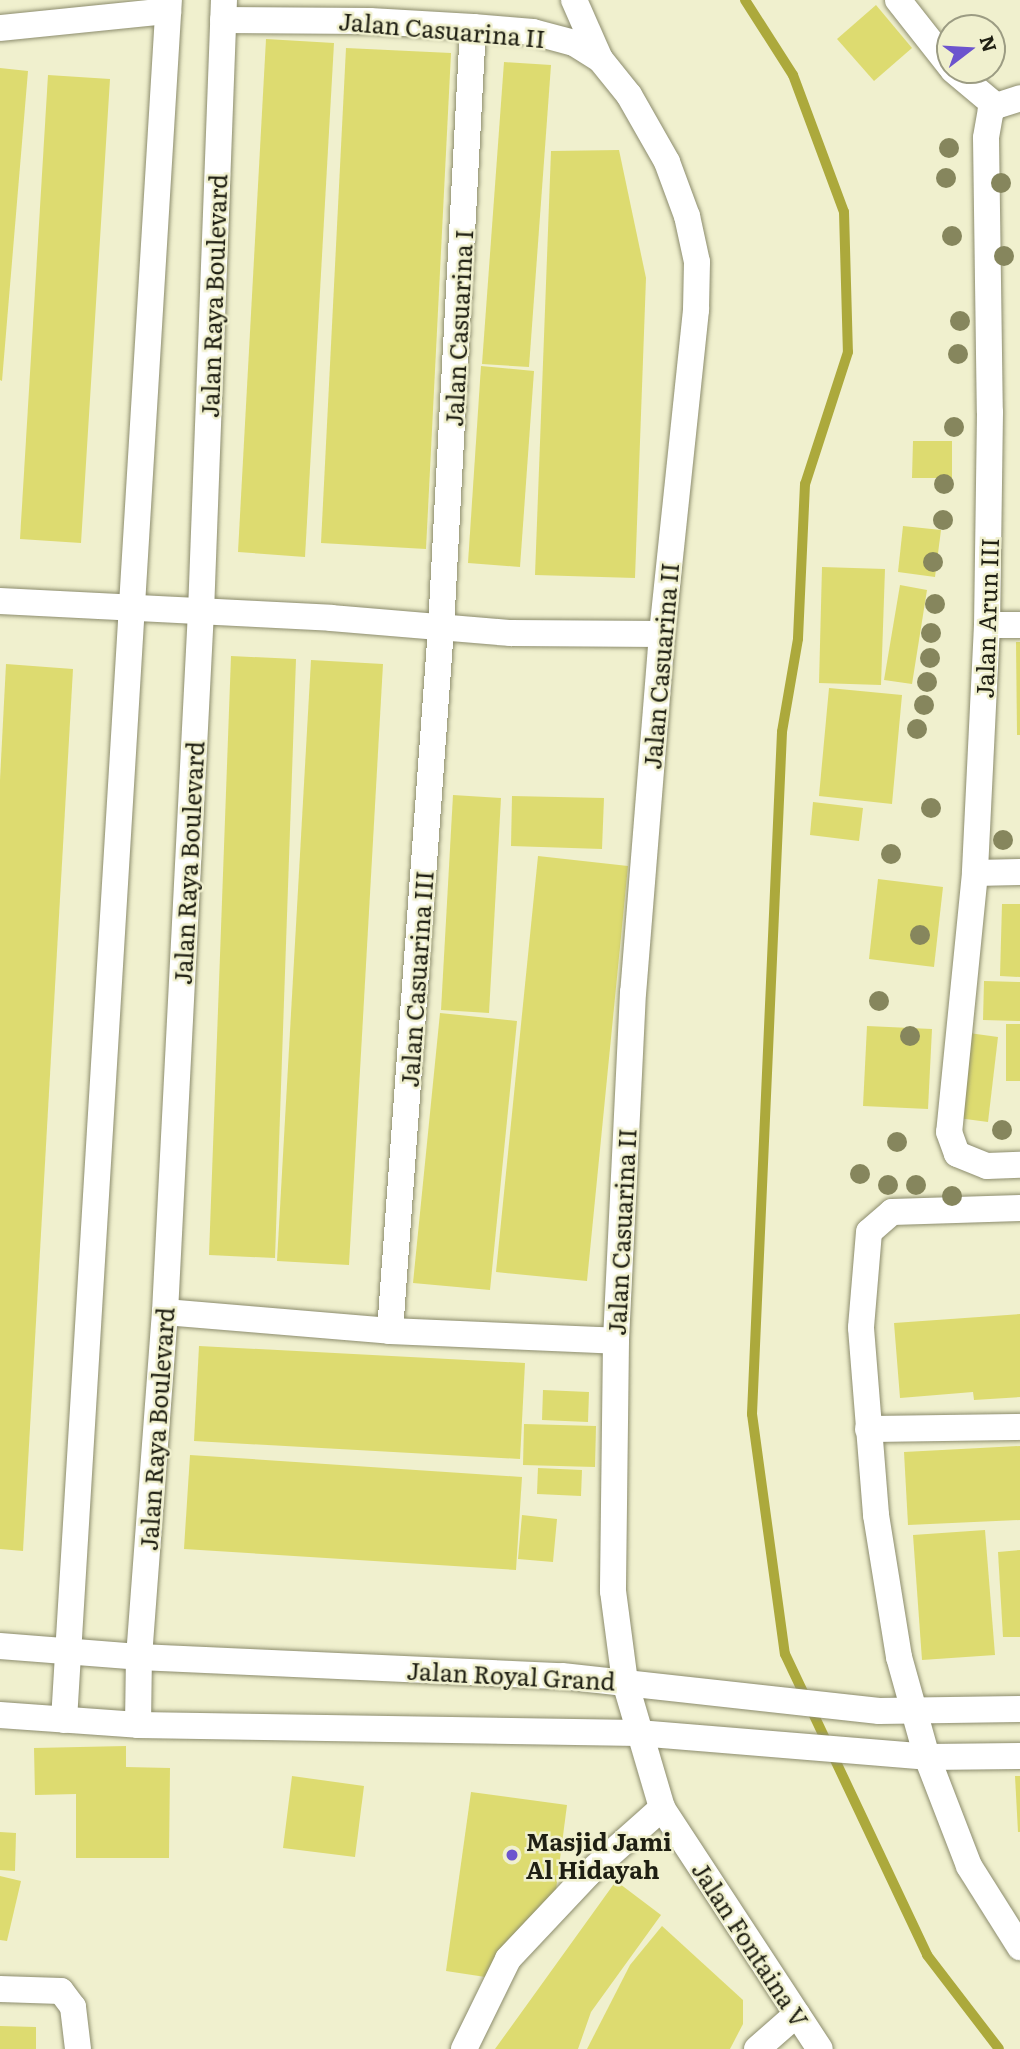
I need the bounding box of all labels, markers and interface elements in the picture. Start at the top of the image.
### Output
street label: Jalan Casuarina II [338,6,546,52]
north arrow [936,14,1006,84]
text: N [973,32,1005,55]
street label: Jalan Raya Boulevard [194,174,232,418]
street label: Jalan Casuarina I [438,229,478,427]
street label: Jalan Arun III [969,537,1003,699]
street label: Jalan Casuarina II [637,562,683,770]
street label: Jalan Raya Boulevard [167,740,209,986]
street label: Jalan Casuarina III [394,870,438,1088]
street label: Jalan Casuarina II [601,1128,641,1336]
street label: Jalan Raya Boulevard [133,1306,179,1552]
street label: Jalan Royal Grand [406,1655,616,1695]
place label: Masjid Jami Al Hidayah [526,1827,672,1883]
marker: Masjid Jami Al Hidayah [504,1847,520,1863]
street label: Jalan Fontaina V [687,1856,815,2032]

